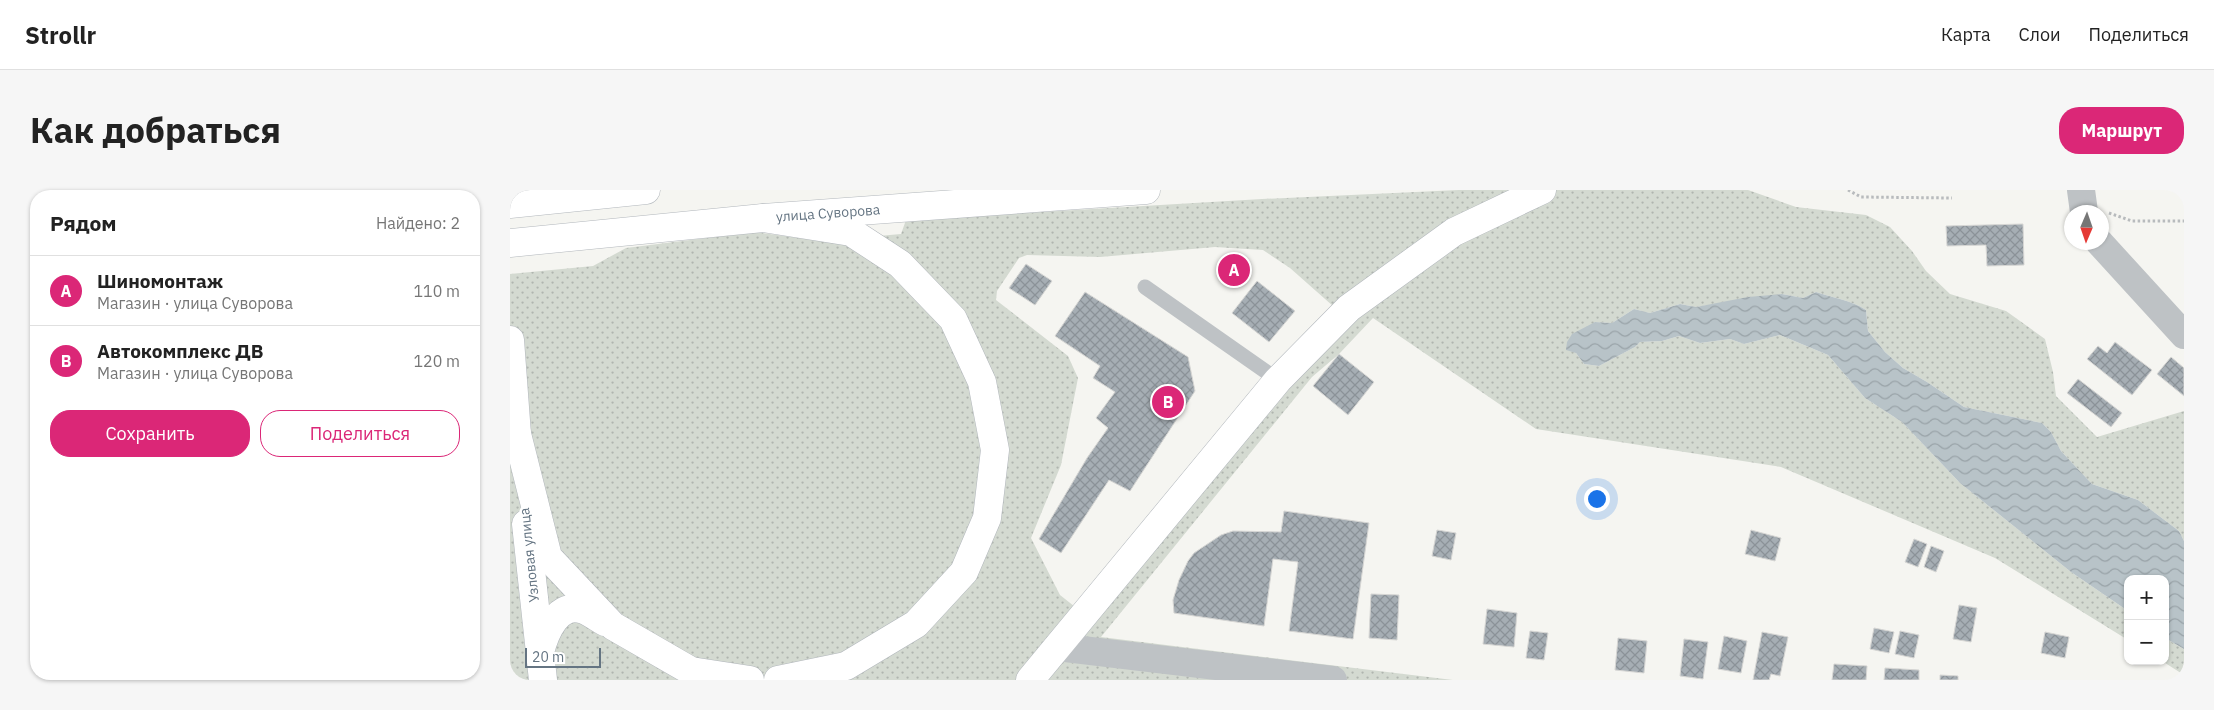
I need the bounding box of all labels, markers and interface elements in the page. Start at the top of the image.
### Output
text: Strollr [25,19,96,51]
text: Карта [1941,23,1991,46]
text: Слои [2019,23,2061,46]
text: Поделиться [2089,23,2189,46]
text: Как добраться [30,107,281,153]
button: Маршрут [2059,107,2184,154]
street label: улица Суворова [775,200,881,226]
north arrow [2064,205,2109,250]
text: Рядом [50,209,117,237]
text: Найдено: 2 [376,213,460,233]
pin: A [1218,251,1250,289]
text: Шиномонтаж [97,269,223,293]
text: A [61,281,71,301]
text: 110 m [413,281,460,301]
text: Магазин · улица Суворова [97,293,293,313]
text: Автокомплекс ДВ [97,339,263,363]
text: B [61,351,71,371]
text: 120 m [413,351,460,371]
text: Магазин · улица Суворова [97,363,293,383]
pin: B [1152,383,1184,421]
button: Сохранить [50,410,250,457]
button: Поделиться [260,410,460,457]
your location [1584,486,1610,512]
street label: Узловая улица [515,506,543,603]
map controls [2124,575,2169,665]
button: + [2124,575,2169,620]
button: − [2124,620,2169,665]
scale bar [525,645,601,668]
text: 20 m [532,648,564,666]

